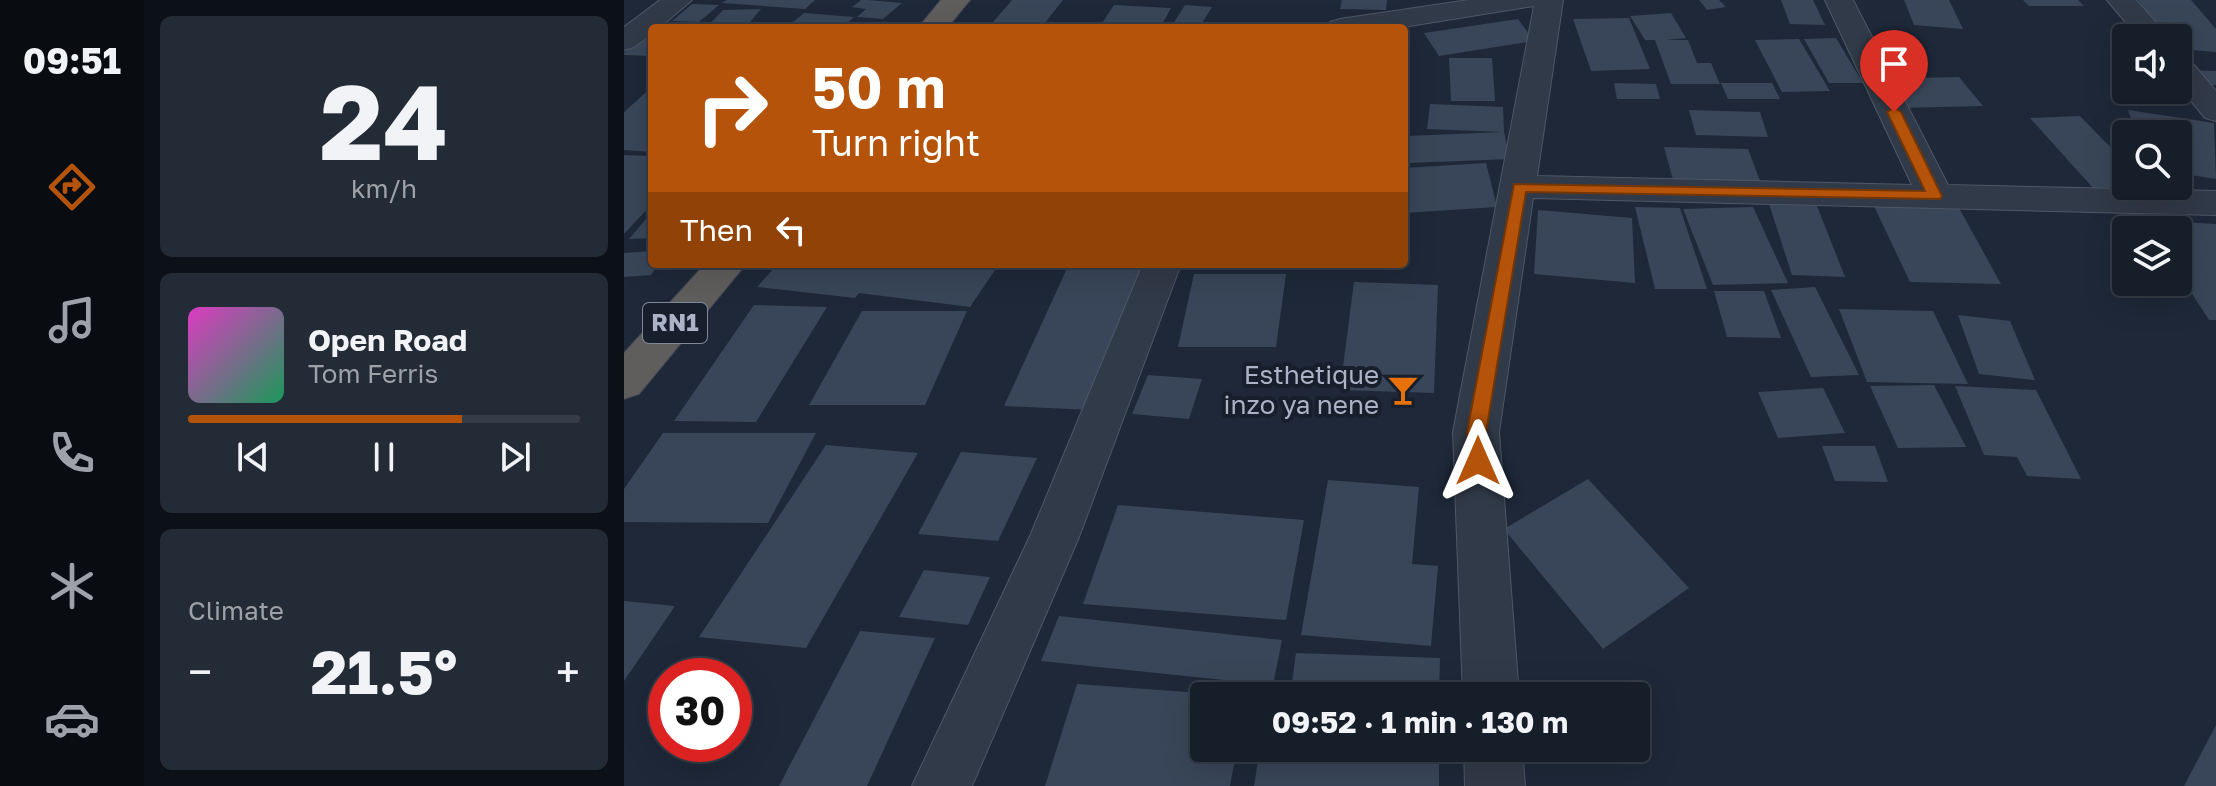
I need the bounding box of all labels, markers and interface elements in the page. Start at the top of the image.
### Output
map controls [2112,24,2192,296]
button: sound [2112,24,2192,104]
pin [1860,30,1928,112]
text: 09:51 [23,39,121,82]
icon: arrive [1872,42,1916,86]
text: 50 m [812,53,946,120]
icon: right [680,56,784,160]
text: 24 [320,58,448,183]
button: search [2112,120,2192,200]
text: Turn right [812,121,980,164]
icon: directions [44,159,100,215]
text: km/h [351,173,417,204]
icon: left [769,208,813,252]
text: Then [680,212,753,248]
button: layers [2112,216,2192,296]
icon: music [44,292,100,348]
road number: RN1 [643,303,707,343]
text: Open Road [308,322,467,358]
text: Tom Ferris [308,358,438,389]
place label: Esthetique inzo ya nene [1224,359,1379,420]
bar icon: Esthetique inzo ya nene [1386,373,1420,407]
position arrow [1436,419,1520,503]
icon: phone [44,425,100,481]
icon: previous [231,435,275,479]
icon: pause [362,435,406,479]
icon: next [493,435,537,479]
icon: climate [44,558,100,614]
text: Climate [188,595,284,626]
text: 21.5° [311,635,457,707]
text: − [188,645,212,698]
text: + [556,645,580,698]
speed limit sign: 30 [648,658,752,762]
icon: car [44,691,100,747]
text: 09:52 · 1 min · 130 m [1272,704,1568,740]

